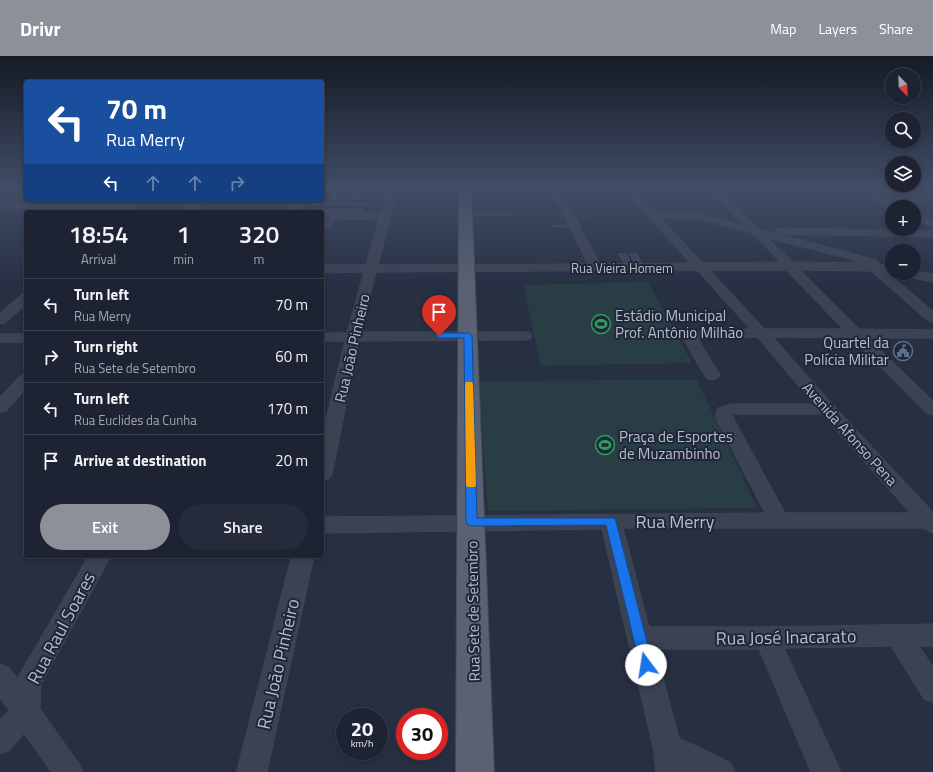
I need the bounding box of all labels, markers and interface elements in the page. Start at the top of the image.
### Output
text: Drivr [20,14,61,43]
text: Map [770,18,796,39]
text: Layers [818,18,857,39]
text: Share [879,18,913,39]
north arrow [885,68,921,104]
map controls [885,68,921,280]
text: 70 m [106,87,167,130]
icon: left [40,96,92,148]
button: search [885,112,921,148]
text: Rua Merry [106,126,185,153]
button: layers [885,156,921,192]
icon: left [100,172,122,194]
icon: ahead [142,172,164,194]
icon: ahead [184,172,206,194]
icon: right [226,172,248,194]
button: + [885,200,921,236]
text: 18:54 [69,216,128,252]
text: 1 [177,216,190,252]
text: 320 [239,216,279,252]
button: − [885,244,921,280]
text: Arrival [81,249,116,269]
text: min [173,249,194,269]
text: m [254,249,264,269]
street label: Rua Vieira Homem [571,258,673,278]
text: Turn left [74,283,129,306]
street label: Rua João Pinheiro [328,291,376,405]
text: 70 m [275,293,308,316]
icon: left [40,294,62,316]
pin [422,295,456,336]
icon: arrive [428,301,450,323]
place label: Estádio Municipal Prof. Antônio Milhão [615,304,743,344]
text: Rua Merry [74,306,131,326]
sports icon: Estádio Municipal Prof. Antônio Milhão [590,313,612,335]
place label: Quartel da Polícia Militar [804,331,889,371]
text: Turn right [74,335,138,358]
public building icon: Quartel da Polícia Militar [892,340,914,362]
text: 60 m [275,345,308,368]
icon: right [40,346,62,368]
text: Rua Sete de Setembro [74,358,196,378]
street label: Avenida Afonso Pena [797,377,903,492]
text: Turn left [74,387,129,410]
text: 170 m [267,397,308,420]
icon: left [40,398,62,420]
text: Rua Euclides da Cunha [74,410,197,430]
place label: Praça de Esportes de Muzambinho [619,425,733,465]
sports icon: Praça de Esportes de Muzambinho [594,434,616,456]
text: Arrive at destination [74,449,207,472]
text: 20 m [275,449,308,472]
icon: arrive [40,450,62,472]
button: Exit [40,504,170,550]
button: Share [178,504,308,550]
street label: Rua Merry [636,508,715,535]
street label: Rua Sete de Setembro [460,540,486,681]
street label: Rua Raul Soares [20,567,102,689]
street label: Rua João Pinheiro [250,596,306,732]
street label: Rua José Inacarato [715,622,857,652]
position arrow [625,644,667,686]
speed limit sign: 30 [396,708,448,760]
text: 20 [351,713,373,744]
text: km/h [351,736,373,751]

